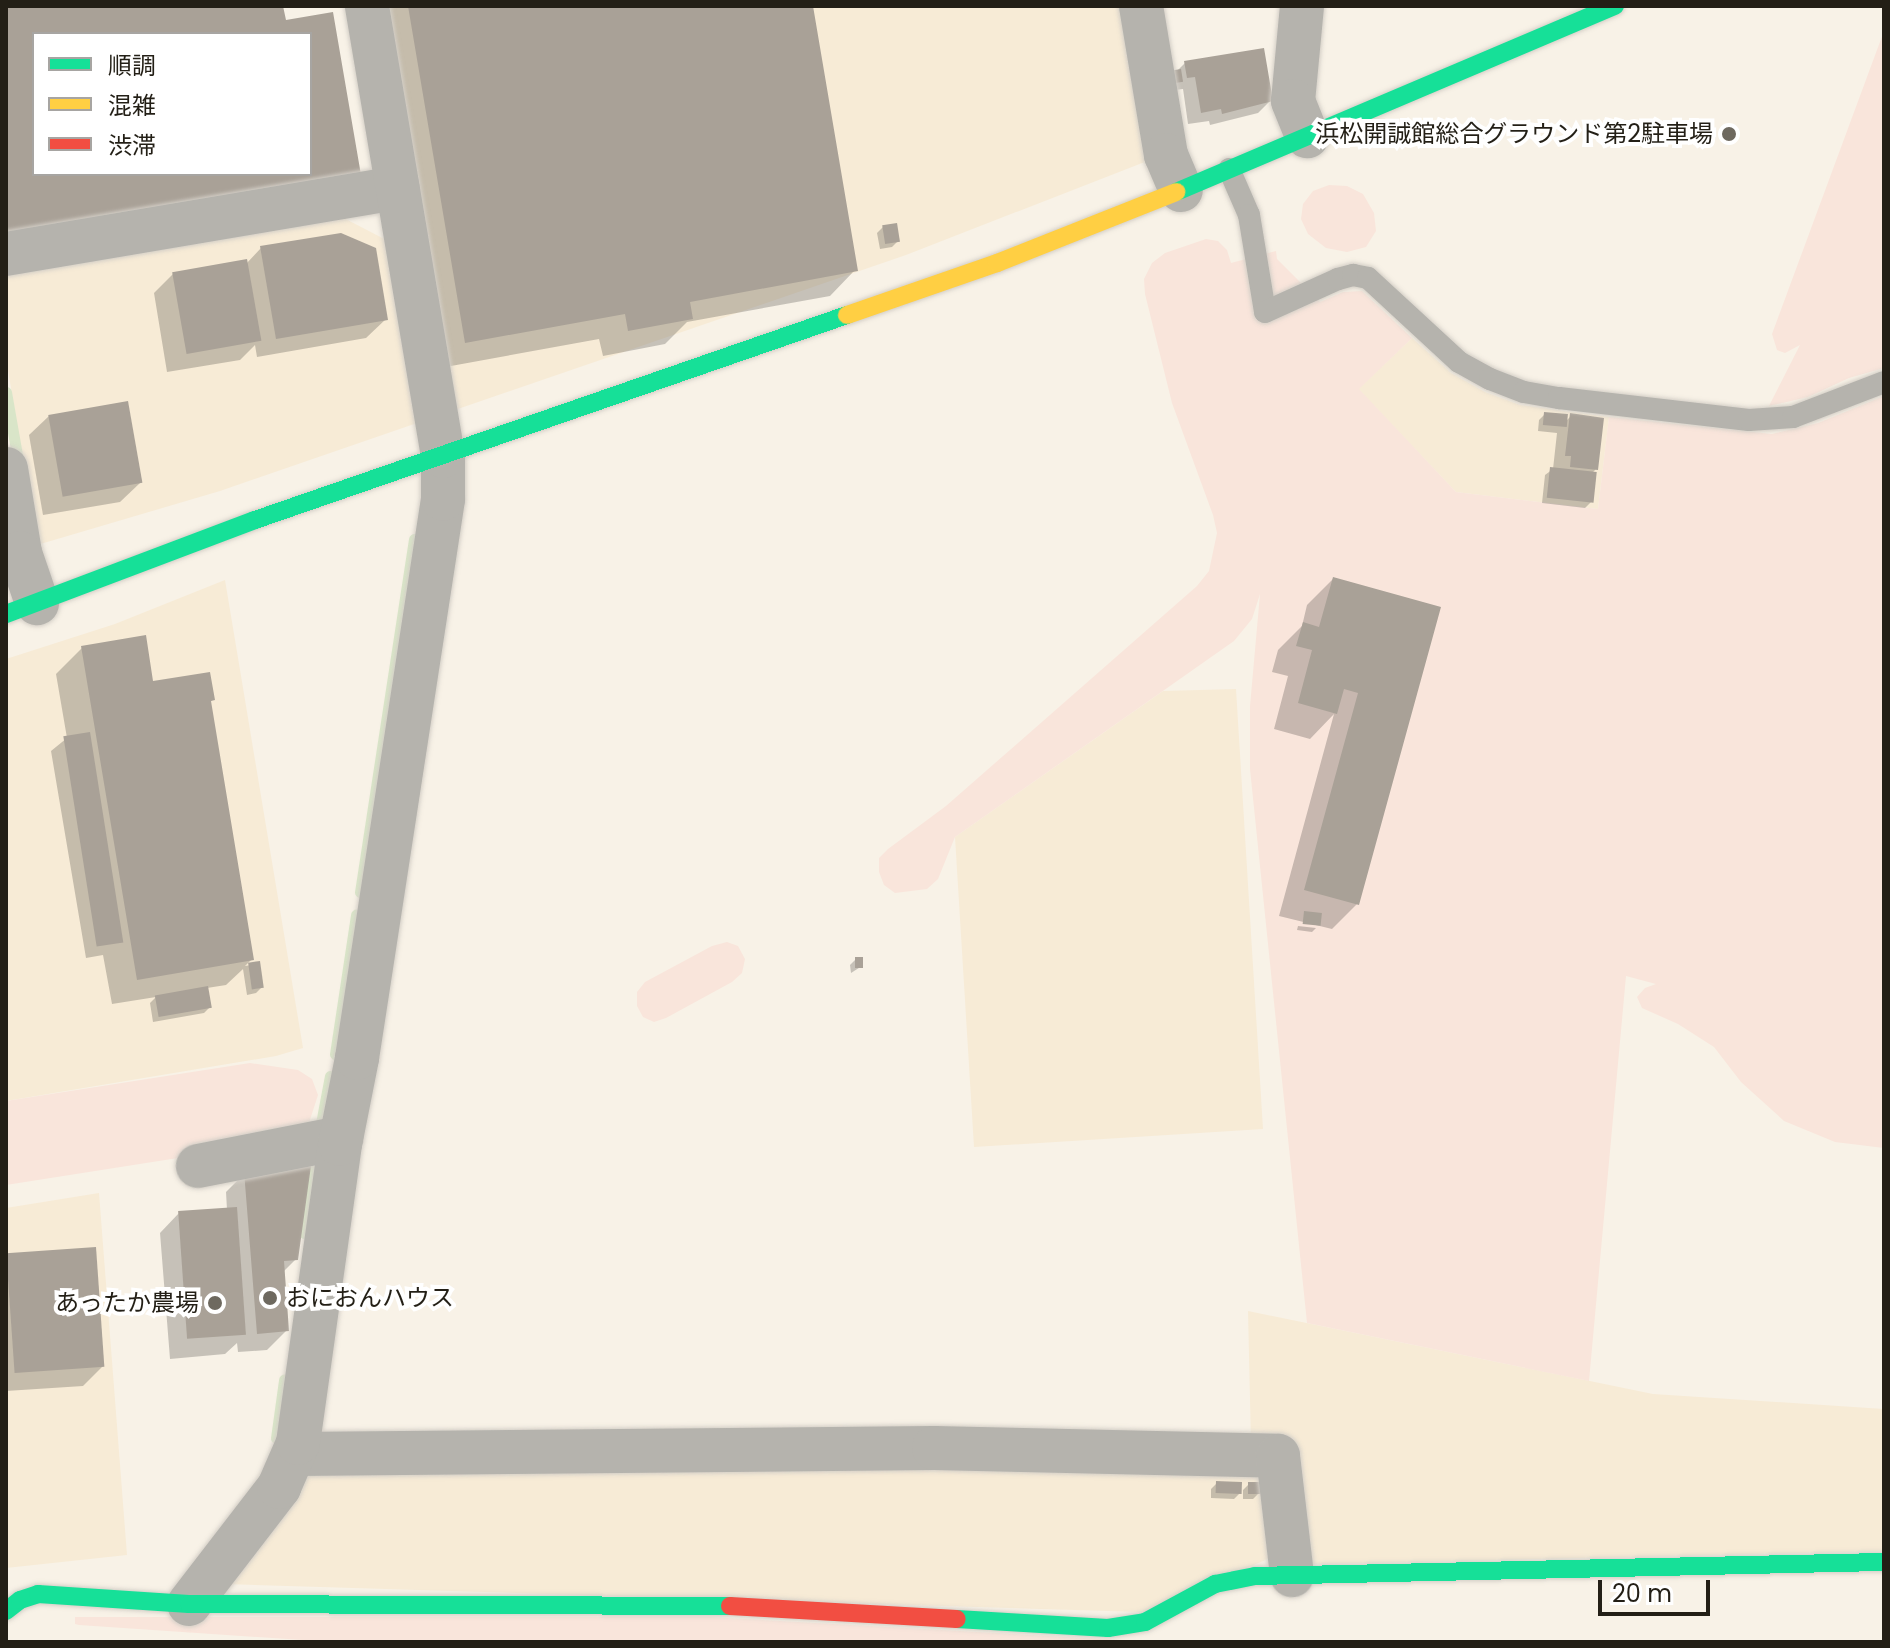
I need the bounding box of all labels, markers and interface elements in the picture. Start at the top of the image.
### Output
legend [32,32,312,176]
text: 順調 [108,49,156,82]
text: 混雑 [108,89,156,122]
place label: 浜松開誠館総合グラウンド第2駐車場 [1315,120,1713,148]
marker: 浜松開誠館総合グラウンド第2駐車場 [1720,125,1738,143]
text: 渋滞 [108,129,156,162]
place label: おにおんハウス [286,1284,454,1312]
place label: あったか農場 [55,1289,199,1317]
marker: おにおんハウス [261,1289,279,1307]
marker: あったか農場 [206,1294,224,1312]
scale bar [1602,1564,1714,1614]
text: 20 m [1612,1577,1672,1610]

